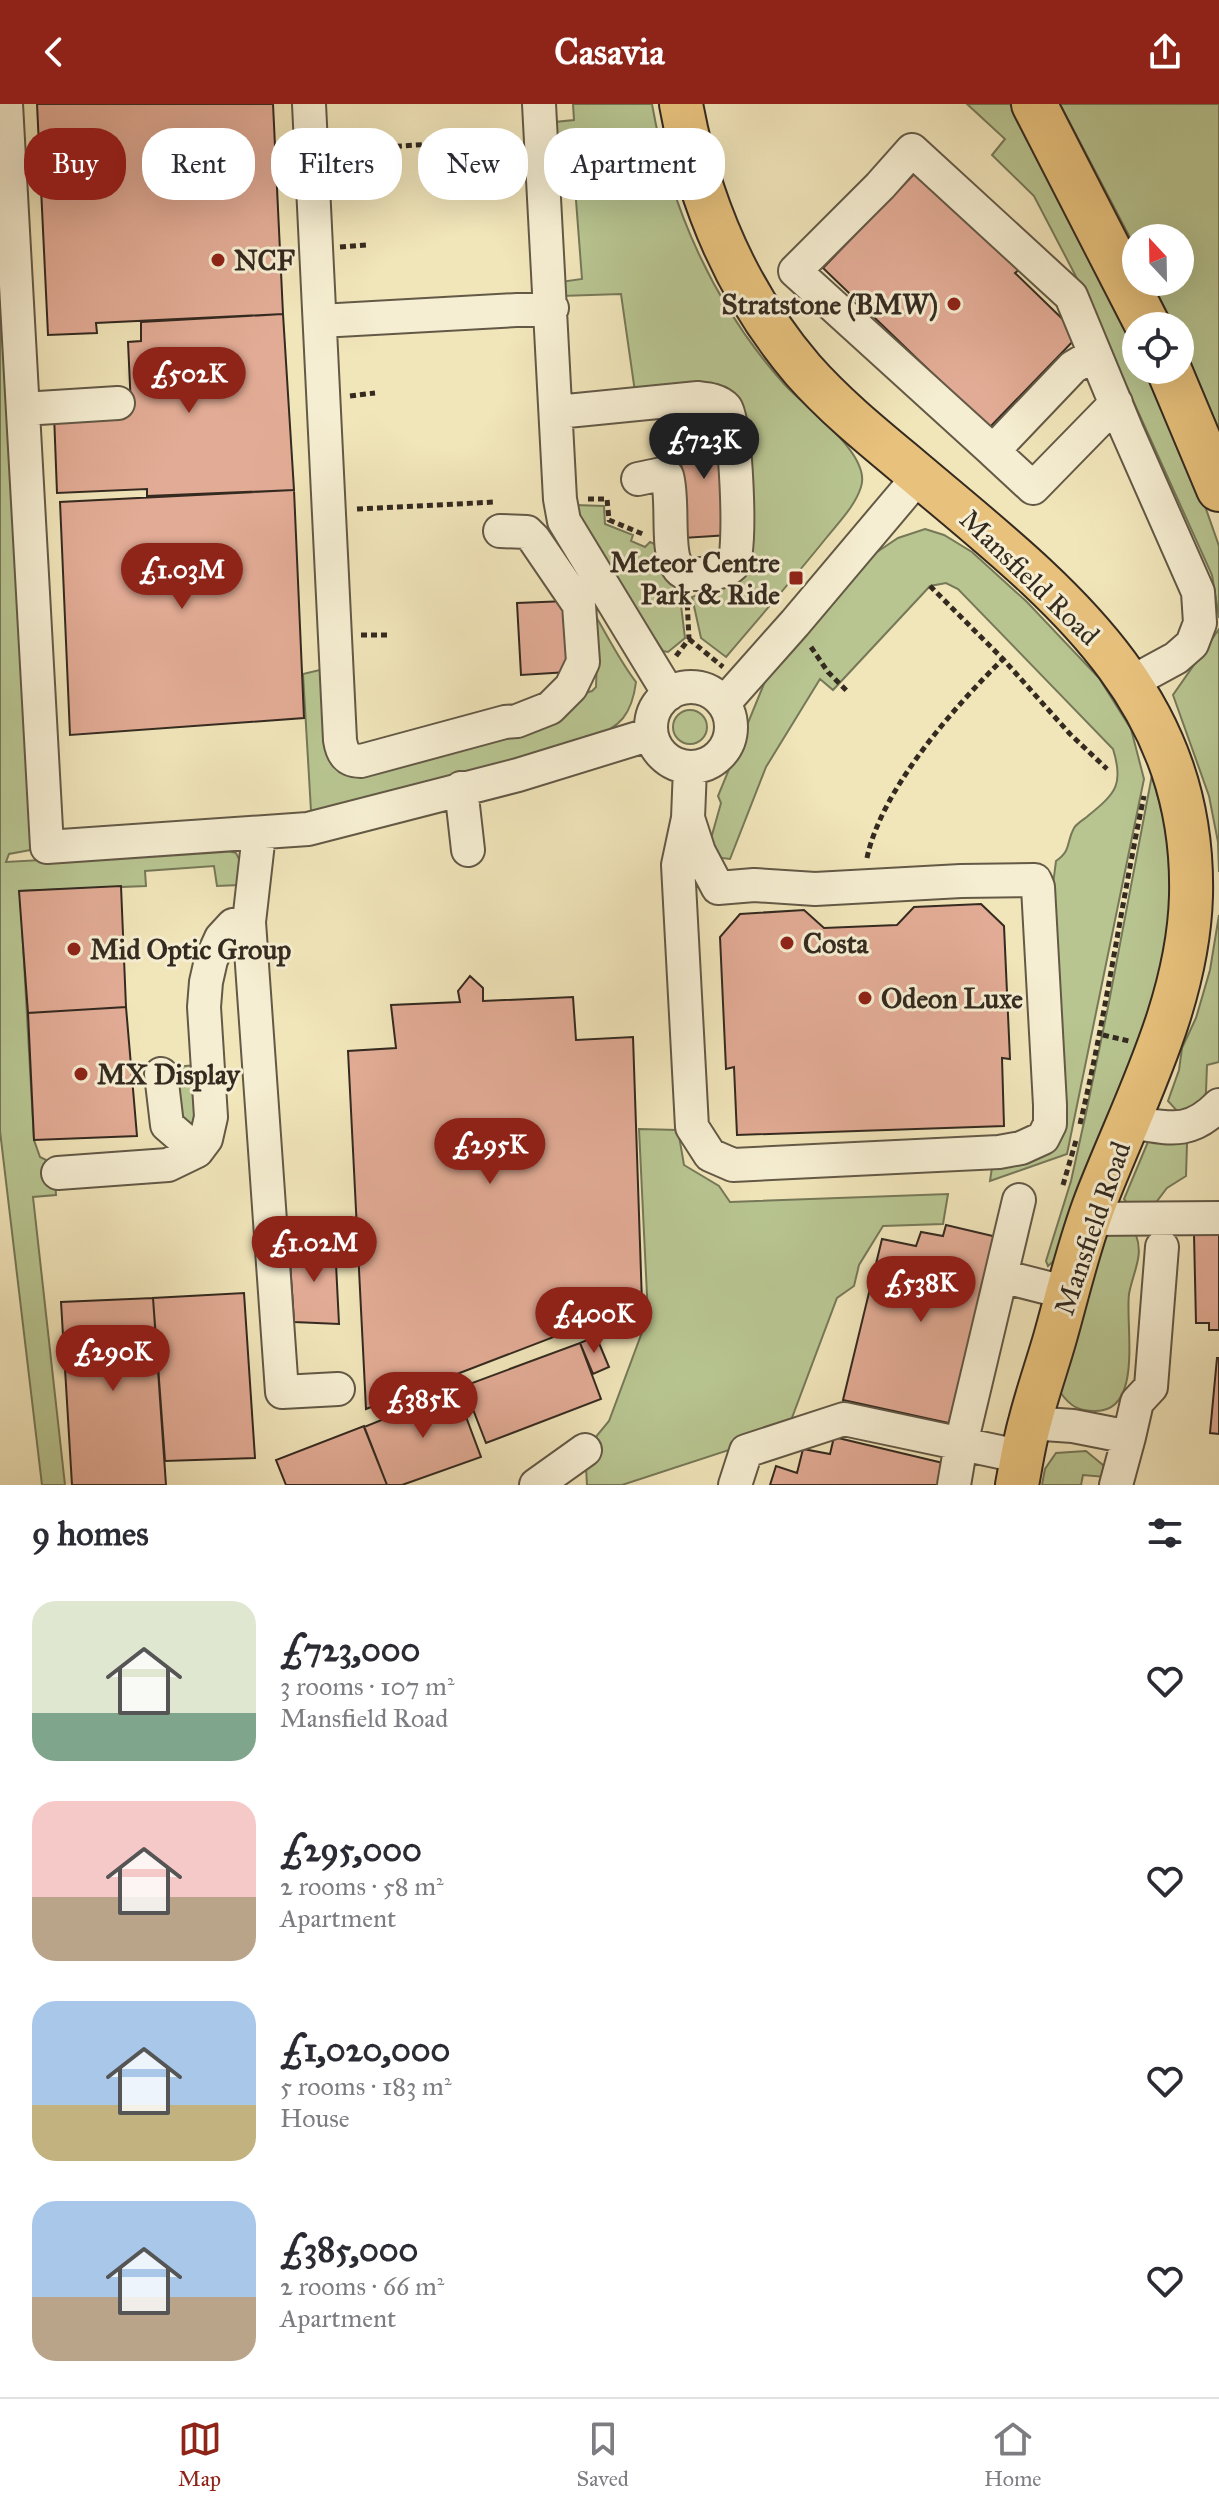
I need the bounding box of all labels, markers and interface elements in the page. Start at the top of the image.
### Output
icon: back [32,30,76,74]
text: Casavia [554,30,665,74]
icon: share [1143,30,1187,74]
chip: Buy [24,128,126,200]
chip: Rent [142,128,255,200]
chip: Filters [271,128,402,200]
chip: New [418,128,528,200]
chip: Apartment [544,128,725,200]
north arrow [1122,224,1194,296]
map controls [1122,224,1194,384]
place label: NCF [234,243,296,278]
marker: NCF [209,251,227,269]
place label: Stratstone (BMW) [722,287,938,322]
marker: Stratstone (BMW) [945,295,963,313]
button: locate [1122,312,1194,384]
pin: £502K [133,347,245,415]
text: £502K [151,357,227,389]
pin: £723K [648,413,760,481]
text: £723K [667,423,741,455]
street label: Mansfield Road [952,502,1107,653]
pin: £1.03M [117,543,247,611]
place label: Meteor Centre Park & Ride [610,545,780,612]
text: £1.03M [139,553,225,585]
marker: Meteor Centre Park & Ride [787,569,805,587]
place label: Costa [803,926,870,961]
place label: Mid Optic Group [90,932,291,967]
marker: Costa [778,934,796,952]
marker: Mid Optic Group [65,940,83,958]
place label: Odeon Luxe [881,981,1023,1016]
marker: Odeon Luxe [856,989,874,1007]
place label: MX Display [97,1057,241,1092]
marker: MX Display [72,1065,90,1083]
pin: £295K [434,1118,546,1186]
text: £295K [452,1128,528,1160]
street label: Mansfield Road [1046,1137,1139,1320]
pin: £1.02M [249,1216,379,1284]
text: £1.02M [270,1226,358,1258]
pin: £538K [865,1256,977,1324]
text: £538K [885,1266,957,1298]
pin: £400K [538,1287,650,1355]
text: £400K [553,1297,635,1329]
pin: £290K [57,1325,169,1393]
text: £290K [74,1335,152,1367]
pin: £385K [367,1372,479,1440]
text: £385K [387,1382,459,1414]
icon: filters [1143,1511,1187,1555]
text: 9 homes [32,1513,149,1554]
text: £723,000 [280,1629,420,1670]
icon: home [96,1633,192,1729]
icon: heart [1143,1659,1187,1703]
text: 3 rooms · 107 m² [280,1670,455,1702]
text: Mansfield Road [280,1702,448,1734]
text: £295,000 [280,1829,422,1870]
icon: home [96,1833,192,1929]
icon: heart [1143,1859,1187,1903]
text: 2 rooms · 58 m² [280,1870,444,1902]
text: Apartment [280,1902,396,1934]
text: £1,020,000 [280,2029,450,2070]
icon: home [96,2033,192,2129]
icon: heart [1143,2059,1187,2103]
text: 5 rooms · 183 m² [280,2070,452,2102]
text: House [280,2102,350,2134]
text: £385,000 [280,2229,418,2270]
icon: home [96,2233,192,2329]
icon: heart [1143,2259,1187,2303]
text: 2 rooms · 66 m² [280,2270,444,2302]
text: Apartment [280,2302,396,2334]
tab: Map [178,2417,222,2492]
tab: Saved [577,2417,629,2492]
tab: Home [984,2417,1041,2492]

